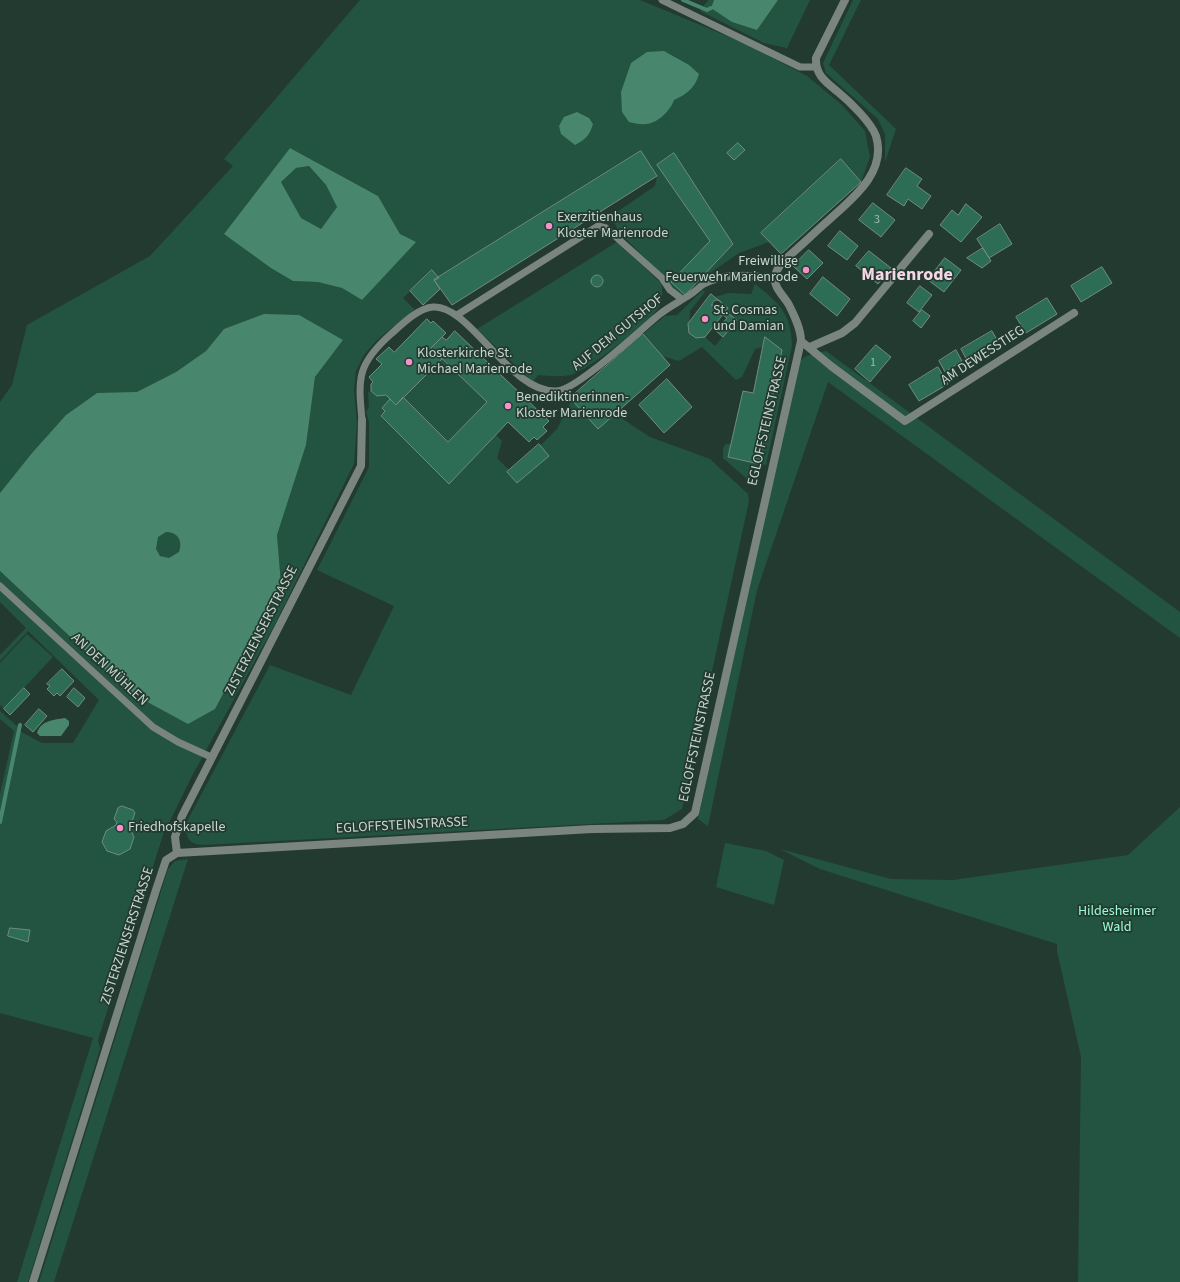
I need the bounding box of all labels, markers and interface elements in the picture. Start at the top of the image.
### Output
place label: Exerzitienhaus Kloster Marienrode [557,210,668,242]
house number: 3 [874,213,880,227]
marker: Exerzitienhaus Kloster Marienrode [544,221,554,231]
place label: Freiwillige Feuerwehr Marienrode [665,254,798,286]
marker: Freiwillige Feuerwehr Marienrode [801,265,811,275]
district label: Marienrode [861,265,953,287]
street label: AUF DEM GUTSHOF [569,291,667,375]
place label: St. Cosmas und Damian [713,303,784,336]
marker: St. Cosmas und Damian [700,314,710,324]
street label: AM DEWESSTIEG [938,323,1028,389]
place label: Klosterkirche St. Michael Marienrode [417,346,532,378]
street label: EGLOFFSTEINSTRASSE [745,355,791,487]
house number: 1 [870,356,876,370]
marker: Klosterkirche St. Michael Marienrode [404,357,414,367]
place label: Benediktinerinnen- Kloster Marienrode [516,390,629,422]
marker: Benediktinerinnen- Kloster Marienrode [503,401,513,411]
street label: ZISTERZIENSERSTRASSE [222,563,302,699]
street label: AN DEN MÜHLEN [67,630,151,710]
street label: EGLOFFSTEINSTRASSE [676,670,720,804]
street label: EGLOFFSTEINSTRASSE [335,814,469,838]
place label: Friedhofskapelle [128,820,225,836]
marker: Friedhofskapelle [115,823,125,833]
street label: ZISTERZIENSERSTRASSE [98,865,158,1007]
park label: Hildesheimer Wald [1078,904,1156,936]

